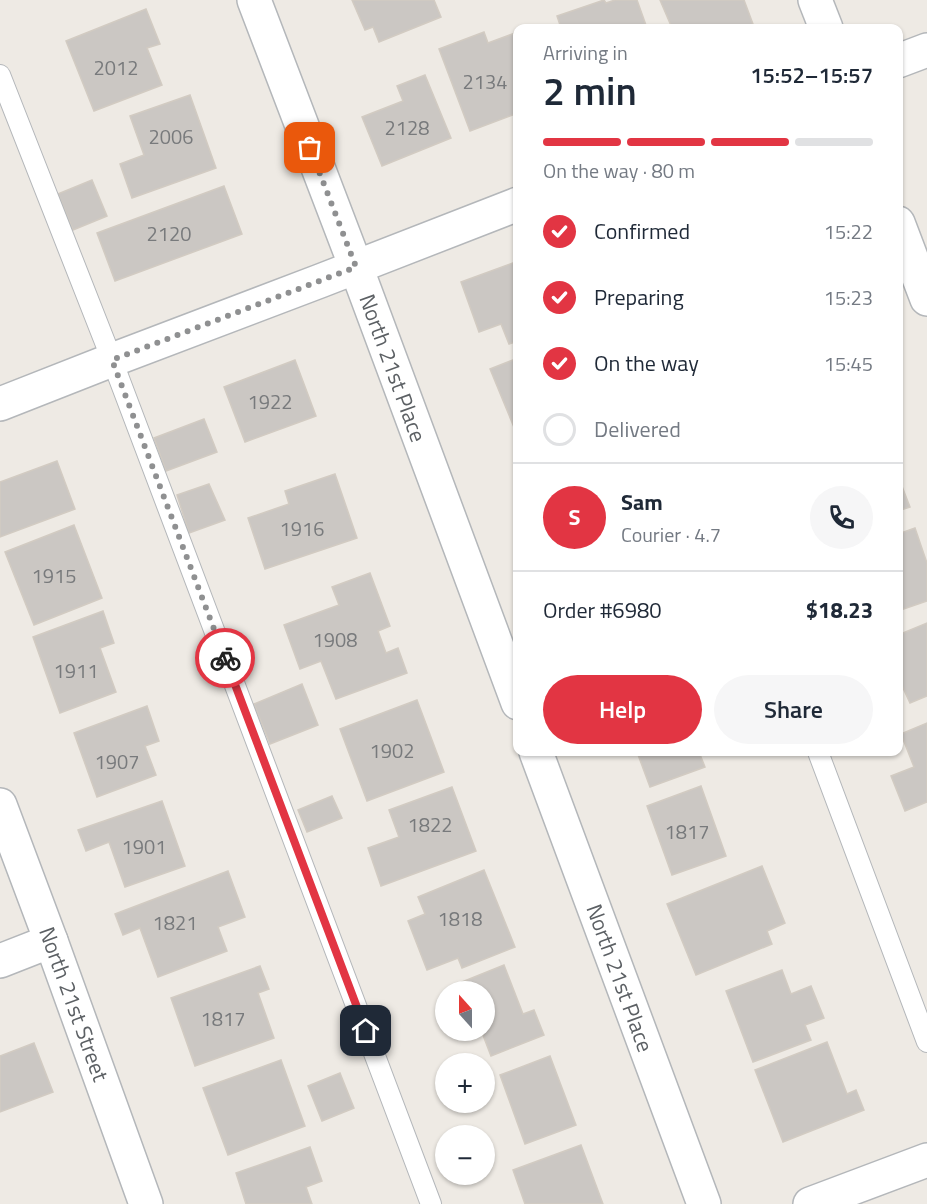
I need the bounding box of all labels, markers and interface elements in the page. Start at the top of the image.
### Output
text: Arriving in [543,37,628,68]
house number: 2012 [94,52,138,83]
text: 15:52–15:57 [750,58,873,92]
text: 2 min [543,61,637,120]
house number: 2134 [463,66,507,97]
house number: 2128 [385,112,429,143]
house number: 2006 [149,121,193,152]
pin [284,122,335,173]
icon: bag [293,131,326,164]
text: On the way · 80 m [543,155,695,186]
text: Confirmed [594,214,690,248]
icon: check [543,215,576,248]
text: 15:22 [824,216,873,247]
house number: 2120 [147,218,191,249]
text: Preparing [594,280,684,314]
icon: check [543,281,576,314]
text: 15:23 [824,282,873,313]
street label: North 21st Place [350,289,436,447]
text: On the way [594,346,699,380]
icon: check [543,347,576,380]
text: 15:45 [824,348,873,379]
house number: 1922 [248,386,292,417]
text: Delivered [594,412,681,446]
text: Sam [621,485,663,519]
button: phone [810,486,873,549]
text: S [569,500,580,534]
house number: 1916 [280,513,324,544]
text: Courier · 4.7 [621,519,721,550]
house number: 1915 [32,560,76,591]
text: Order #6980 [543,593,662,627]
text: $18.23 [806,593,873,627]
house number: 1908 [313,624,357,655]
courier [195,628,255,688]
icon: bike [209,642,242,675]
house number: 1911 [54,655,98,686]
button: Help [543,675,702,744]
button: Share [714,675,873,744]
house number: 1902 [370,735,414,766]
house number: 1907 [95,746,139,777]
house number: 1822 [408,809,452,840]
house number: 1817 [665,816,709,847]
house number: 1901 [122,831,166,862]
street label: North 21st Place [577,899,663,1057]
house number: 1818 [438,903,482,934]
house number: 1821 [153,907,197,938]
street label: North 21st Street [30,922,118,1086]
north arrow [435,981,495,1041]
map controls [435,981,495,1185]
house number: 1817 [201,1003,245,1034]
pin [340,1005,391,1056]
icon: home [349,1014,382,1047]
button: + [435,1053,495,1113]
button: − [435,1125,495,1185]

